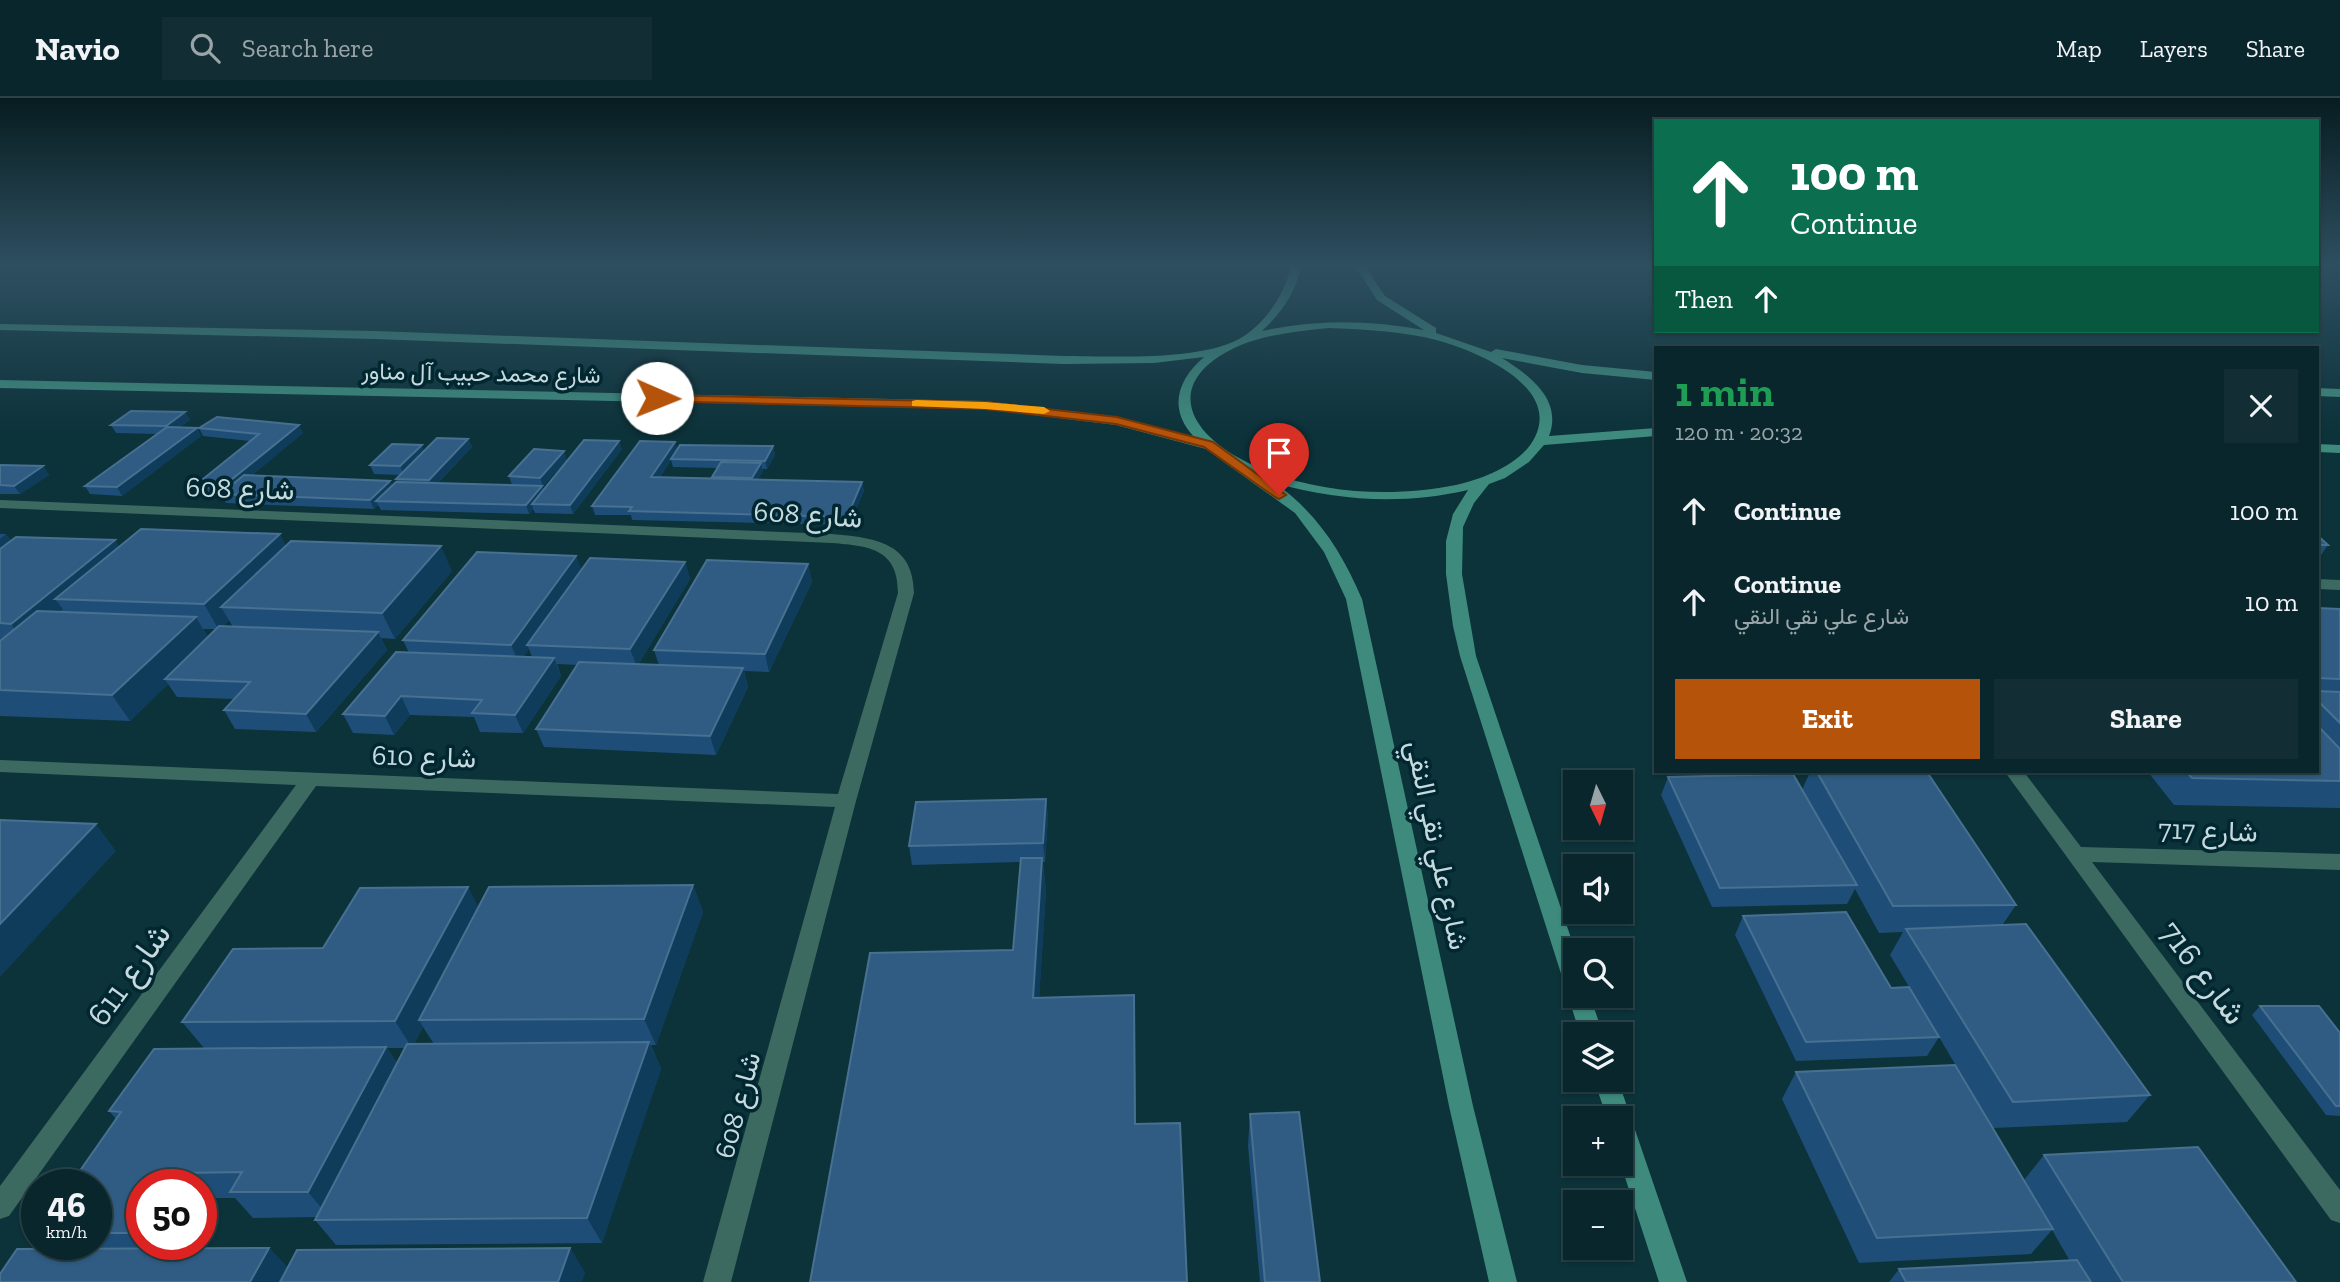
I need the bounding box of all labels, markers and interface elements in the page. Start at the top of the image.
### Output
search box [162,17,652,80]
text: Navio [35,29,120,68]
icon: search [186,29,224,67]
text: Search here [242,32,374,64]
text: Map [2056,34,2102,63]
text: Layers [2140,34,2208,63]
text: Share [2246,34,2305,63]
text: 100 m [1790,144,1918,203]
icon: ahead [1675,147,1766,238]
text: Continue [1790,204,1918,242]
icon: ahead [1747,280,1785,318]
text: Then [1675,283,1733,315]
street label: شارع محمد حبيب آل مناور [360,357,601,391]
position arrow [620,361,694,435]
text: 1 min [1675,366,1774,417]
button: close [2224,369,2298,443]
text: 120 m · 20:32 [1675,418,1803,446]
pin [1249,423,1309,495]
icon: arrive [1260,434,1298,472]
street label: شارع 608 [185,470,295,509]
icon: ahead [1675,492,1713,530]
street label: شارع 608 [752,494,863,537]
text: Continue [1734,495,1841,527]
text: 100 m [2230,495,2298,527]
text: Continue [1734,568,1841,600]
icon: ahead [1675,583,1713,621]
text: 10 m [2245,586,2298,618]
text: شارع علي نقي النقي [1734,602,1909,630]
button: Exit [1675,679,1980,759]
button: Share [1994,679,2298,759]
street label: شارع علي نقي النقي [1393,737,1476,954]
street label: شارع 610 [371,738,477,777]
north arrow [1563,770,1633,840]
map controls [1563,770,1633,1260]
street label: شارع 717 [2158,812,2258,851]
button: sound [1563,854,1633,924]
street label: شارع 716 [2150,913,2255,1034]
street label: شارع 611 [78,916,181,1035]
button: search [1563,938,1633,1008]
button: layers [1563,1022,1633,1092]
street label: شارع 608 [707,1048,769,1162]
button: + [1563,1106,1633,1176]
speed limit sign: 50 [126,1169,217,1260]
text: 46 [47,1184,86,1226]
button: − [1563,1190,1633,1260]
text: km/h [46,1221,87,1243]

